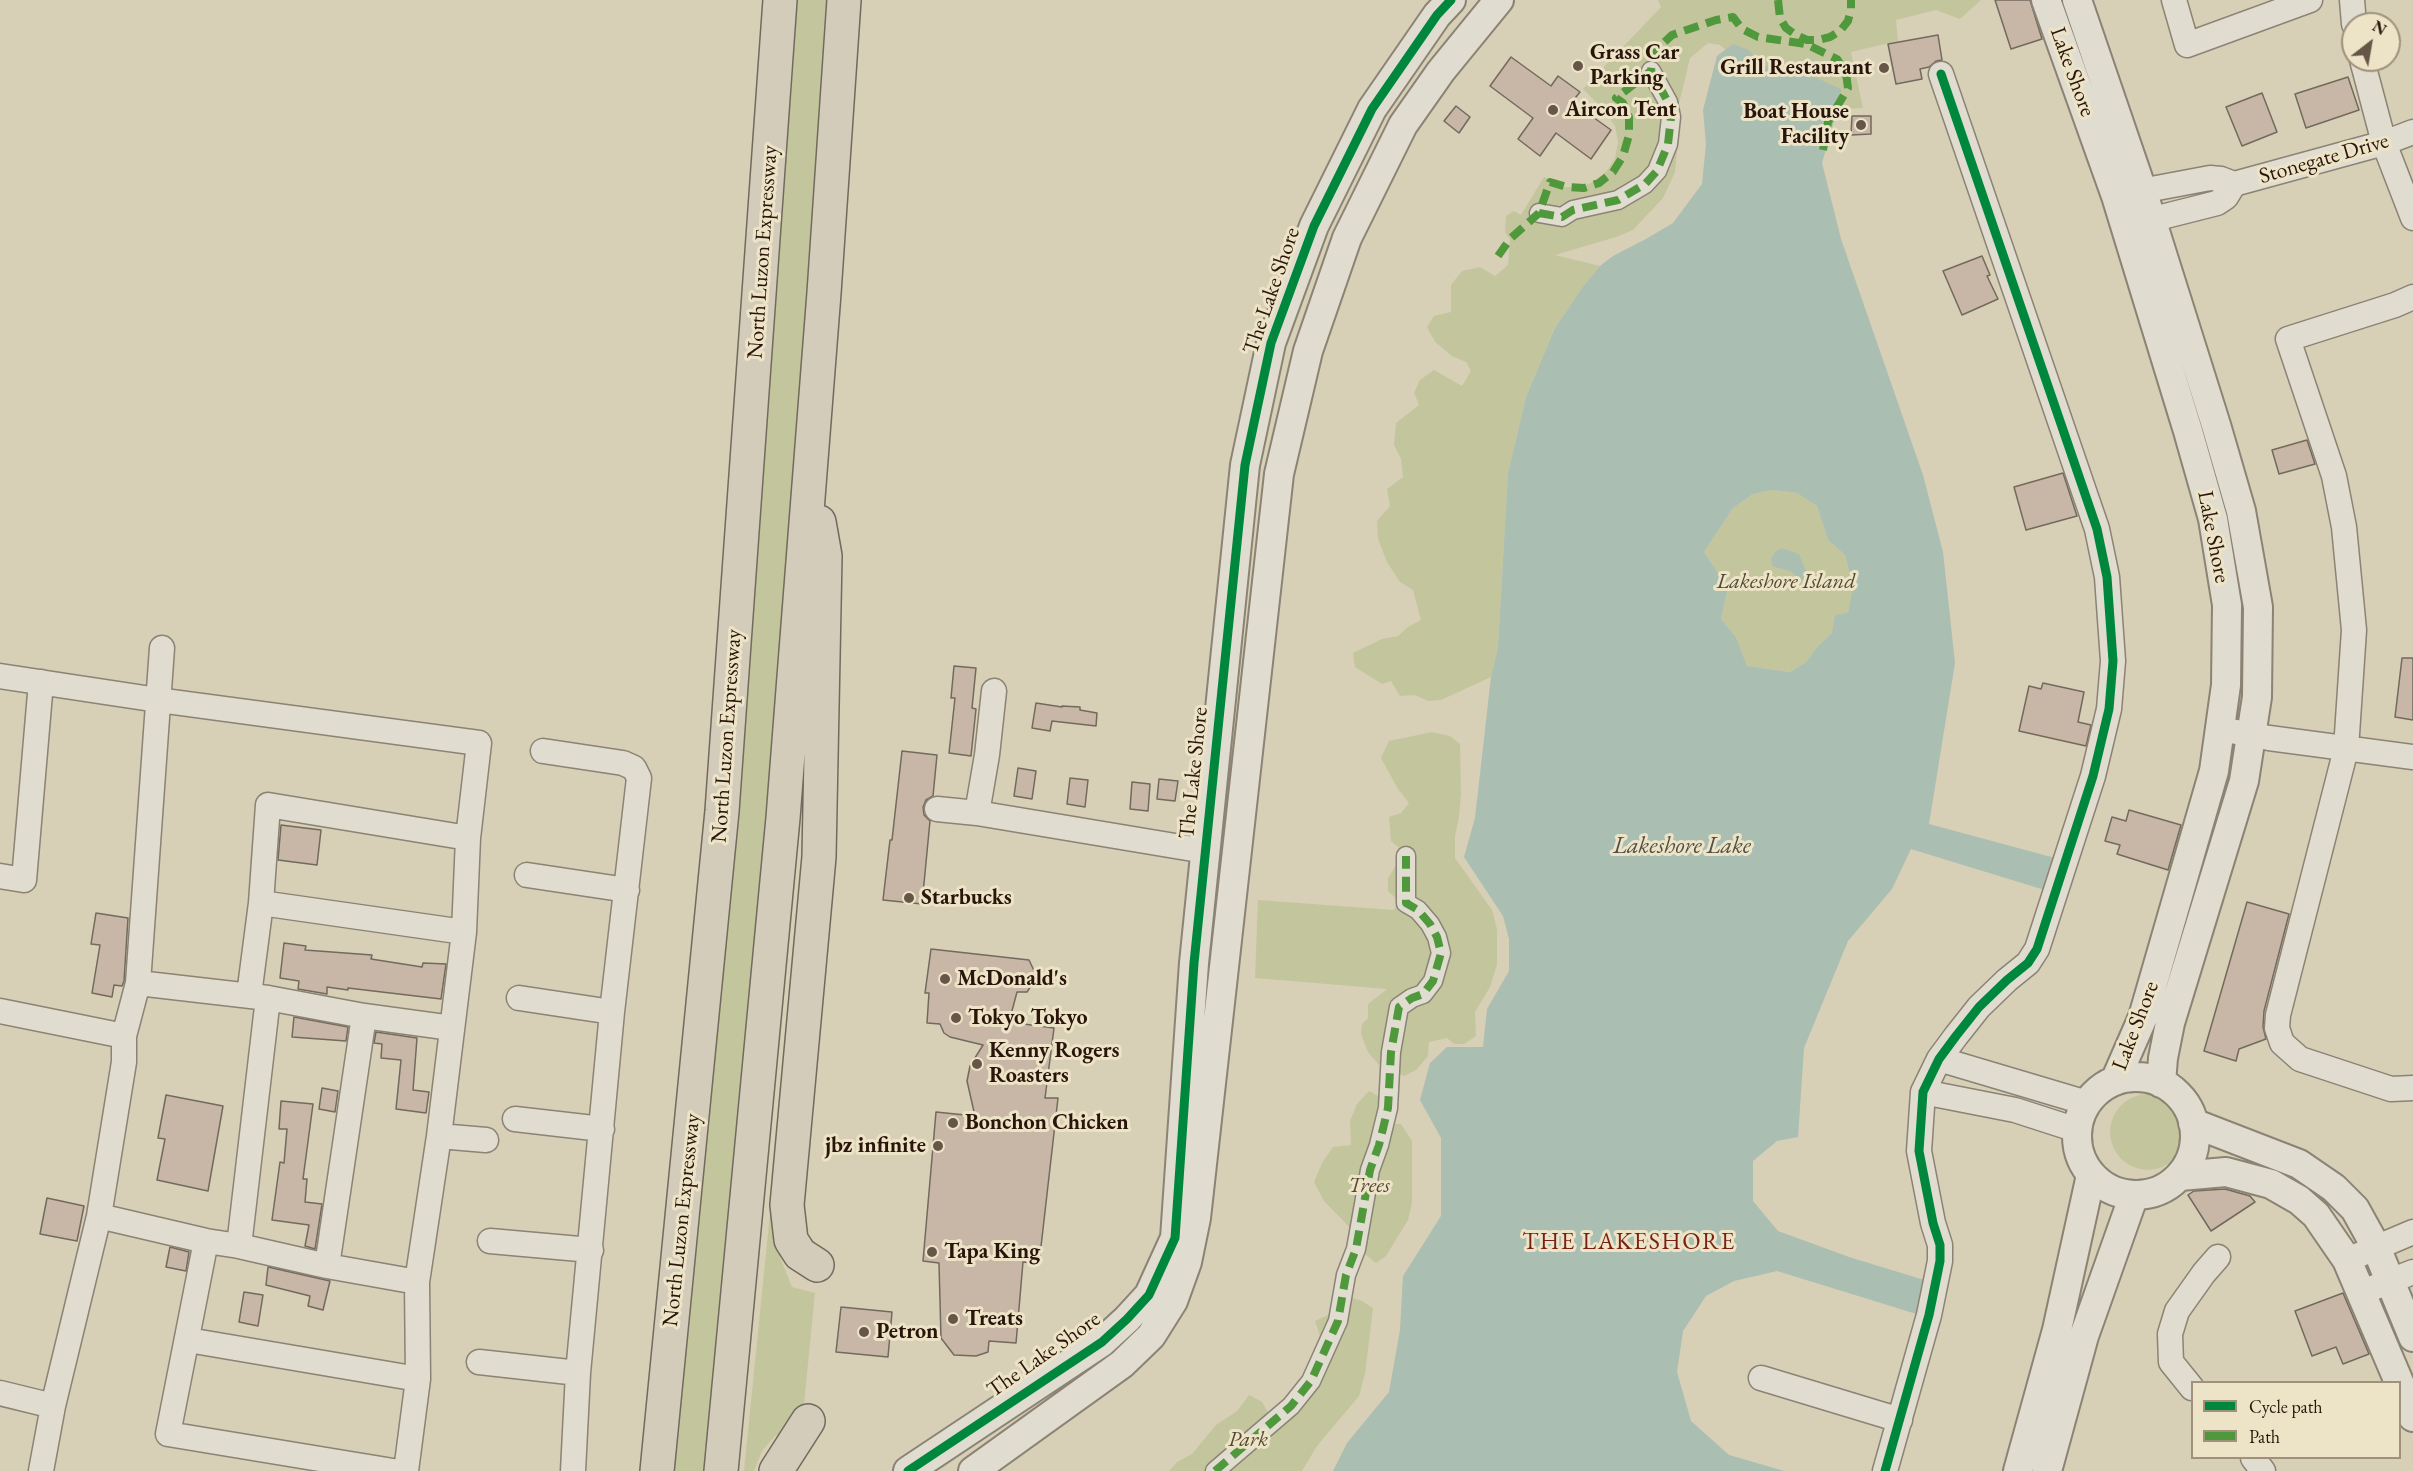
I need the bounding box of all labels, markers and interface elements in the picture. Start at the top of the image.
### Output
north arrow [2341,12,2401,72]
text: N [2369,16,2390,40]
street label: Lake Shore [2044,24,2100,120]
place label: Grass Car Parking [1590,40,1679,92]
place label: Grill Restaurant [1720,55,1872,81]
marker: Grass Car Parking [1571,59,1585,73]
marker: Grill Restaurant [1877,61,1891,75]
place label: Aircon Tent [1565,97,1677,123]
place label: Boat House Facility [1743,99,1849,150]
marker: Aircon Tent [1546,103,1560,117]
marker: Boat House Facility [1854,118,1868,132]
street label: Stonegate Drive [2256,128,2392,190]
street label: North Luzon Expressway [742,144,784,360]
street label: The Lake Shore [1238,224,1306,358]
street label: Lake Shore [2191,489,2235,585]
park label: Lakeshore Island [1716,569,1856,595]
street label: North Luzon Expressway [706,628,748,844]
street label: The Lake Shore [1174,706,1214,840]
water label: Lakeshore Lake [1613,832,1751,860]
place label: Starbucks [921,885,1012,911]
marker: Starbucks [902,891,916,905]
place label: McDonald's [957,966,1067,992]
marker: McDonald's [938,972,952,986]
street label: Lake Shore [2107,978,2165,1074]
place label: Tokyo Tokyo [968,1005,1088,1031]
marker: Tokyo Tokyo [949,1011,963,1025]
place label: Kenny Rogers Roasters [989,1038,1119,1090]
marker: Kenny Rogers Roasters [970,1057,984,1071]
place label: Bonchon Chicken [965,1110,1129,1136]
street label: North Luzon Expressway [658,1112,706,1328]
marker: Bonchon Chicken [946,1116,960,1130]
place label: jbz infinite [825,1133,926,1159]
marker: jbz infinite [931,1139,945,1153]
park label: Trees [1348,1173,1390,1199]
district label: THE LAKESHORE [1522,1228,1736,1256]
place label: Tapa King [944,1239,1040,1265]
marker: Tapa King [925,1245,939,1259]
place label: Treats [965,1306,1023,1332]
street label: The Lake Shore [982,1306,1106,1404]
marker: Treats [946,1312,960,1326]
place label: Petron [876,1319,938,1345]
marker: Petron [857,1325,871,1339]
legend [2191,1381,2401,1459]
text: Cycle path [2249,1395,2323,1418]
text: Path [2249,1425,2280,1448]
park label: Park [1228,1427,1268,1453]

